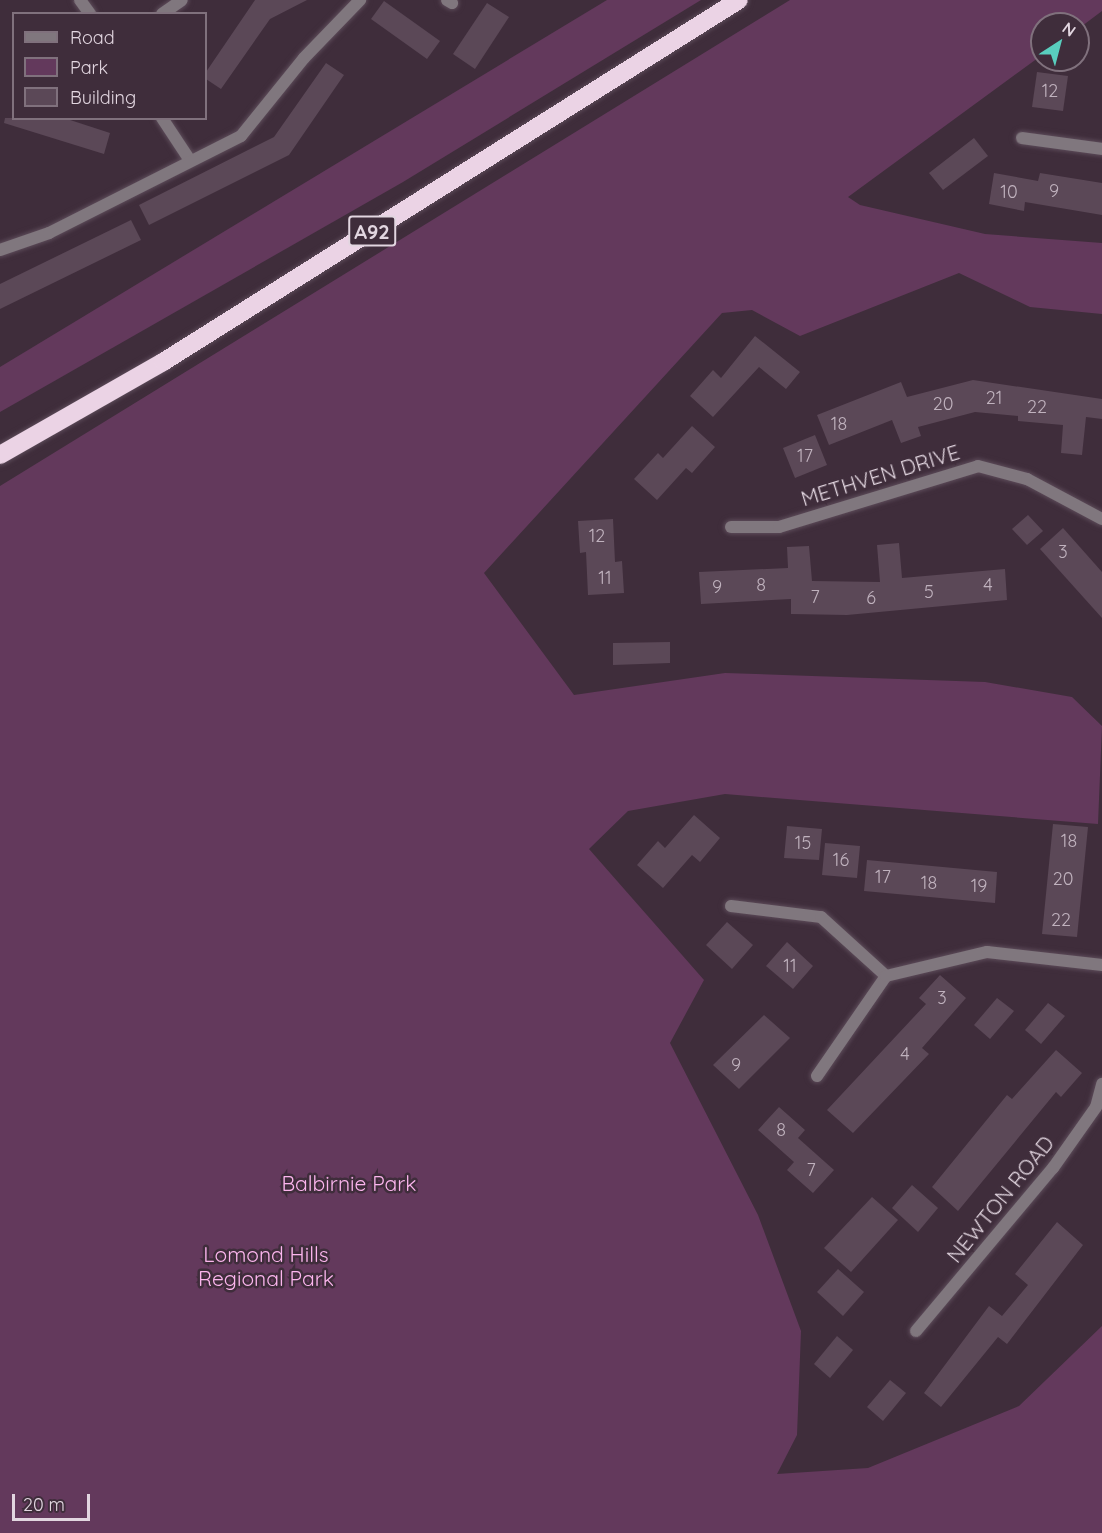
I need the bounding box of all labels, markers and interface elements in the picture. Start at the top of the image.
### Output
legend [12,12,207,120]
north arrow [1030,12,1090,72]
text: N [1059,18,1080,41]
text: Road [70,26,115,49]
text: Park [70,56,108,79]
house number: 12 [1042,80,1058,102]
text: Building [70,86,136,109]
house number: 9 [1049,180,1059,202]
house number: 10 [1000,181,1018,203]
road number: A92 [348,214,396,248]
house number: 21 [986,387,1002,409]
house number: 20 [933,393,953,415]
house number: 22 [1027,396,1047,418]
house number: 18 [831,413,847,435]
street label: METHVEN DRIVE [798,439,962,511]
house number: 17 [797,445,813,467]
house number: 12 [589,525,605,547]
house number: 3 [1058,541,1068,563]
house number: 11 [598,567,612,589]
house number: 8 [756,574,766,596]
house number: 4 [983,574,993,596]
house number: 9 [712,576,722,598]
house number: 5 [924,581,934,603]
house number: 7 [810,586,820,608]
house number: 6 [866,587,876,609]
house number: 18 [1061,830,1077,852]
house number: 15 [795,832,811,854]
house number: 16 [833,849,849,871]
house number: 17 [875,866,891,888]
house number: 20 [1053,868,1073,890]
house number: 18 [921,872,937,894]
house number: 19 [971,875,987,897]
house number: 22 [1051,909,1071,931]
house number: 11 [783,955,797,977]
house number: 3 [937,987,947,1009]
house number: 4 [900,1043,910,1065]
house number: 9 [731,1054,741,1076]
house number: 8 [776,1119,786,1141]
street label: NEWTON ROAD [941,1131,1059,1267]
house number: 7 [806,1159,816,1181]
park label: Balbirnie Park [281,1170,417,1196]
park label: Lomond Hills Regional Park [198,1241,334,1291]
scale bar [15,1482,93,1520]
text: 20 m [23,1493,65,1516]

